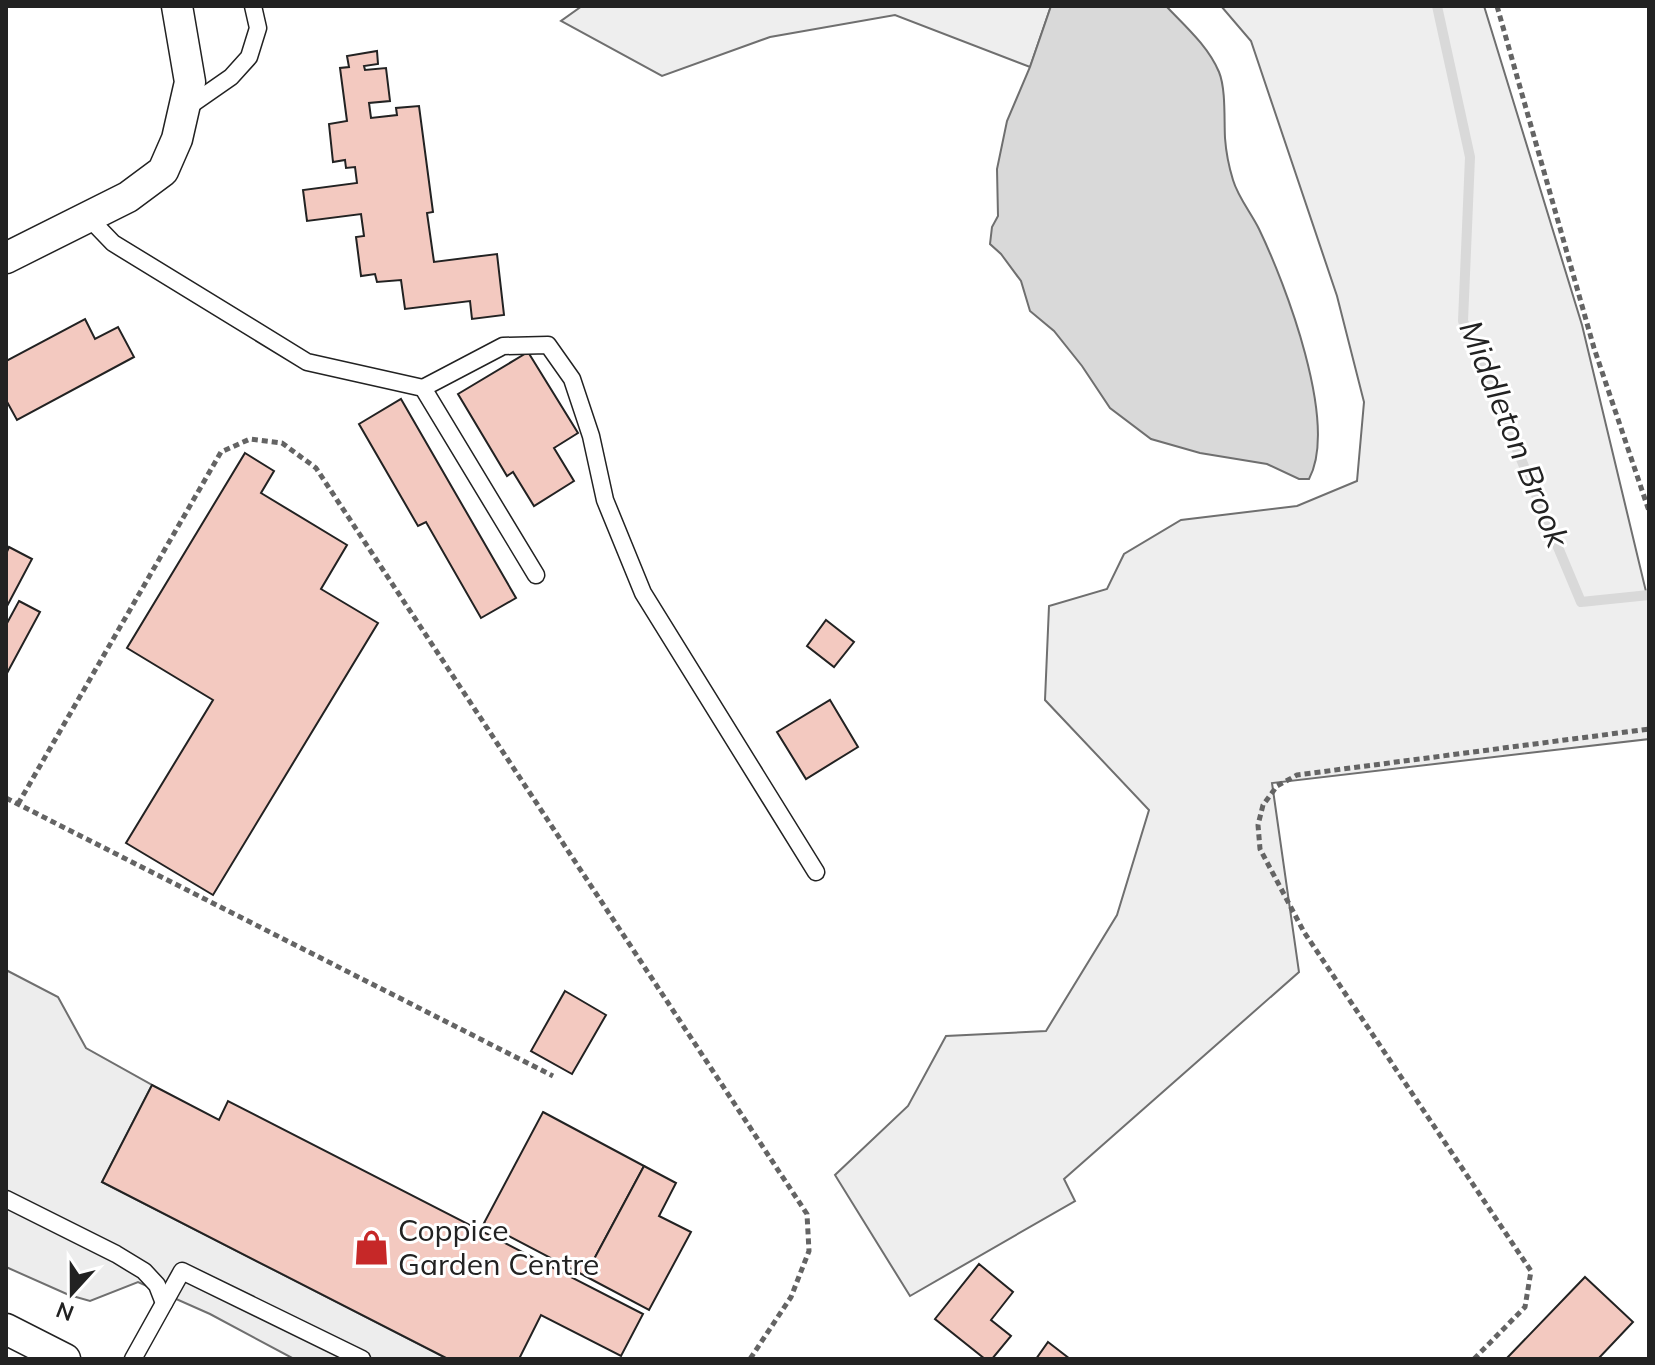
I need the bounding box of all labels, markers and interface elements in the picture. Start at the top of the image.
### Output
water label: Middleton Brook [1451,314,1579,554]
place label: Coppice Garden Centre [398,1211,599,1283]
shop icon: Coppice Garden Centre [353,1229,391,1267]
north arrow [32,1253,112,1333]
text: N [52,1296,78,1328]

